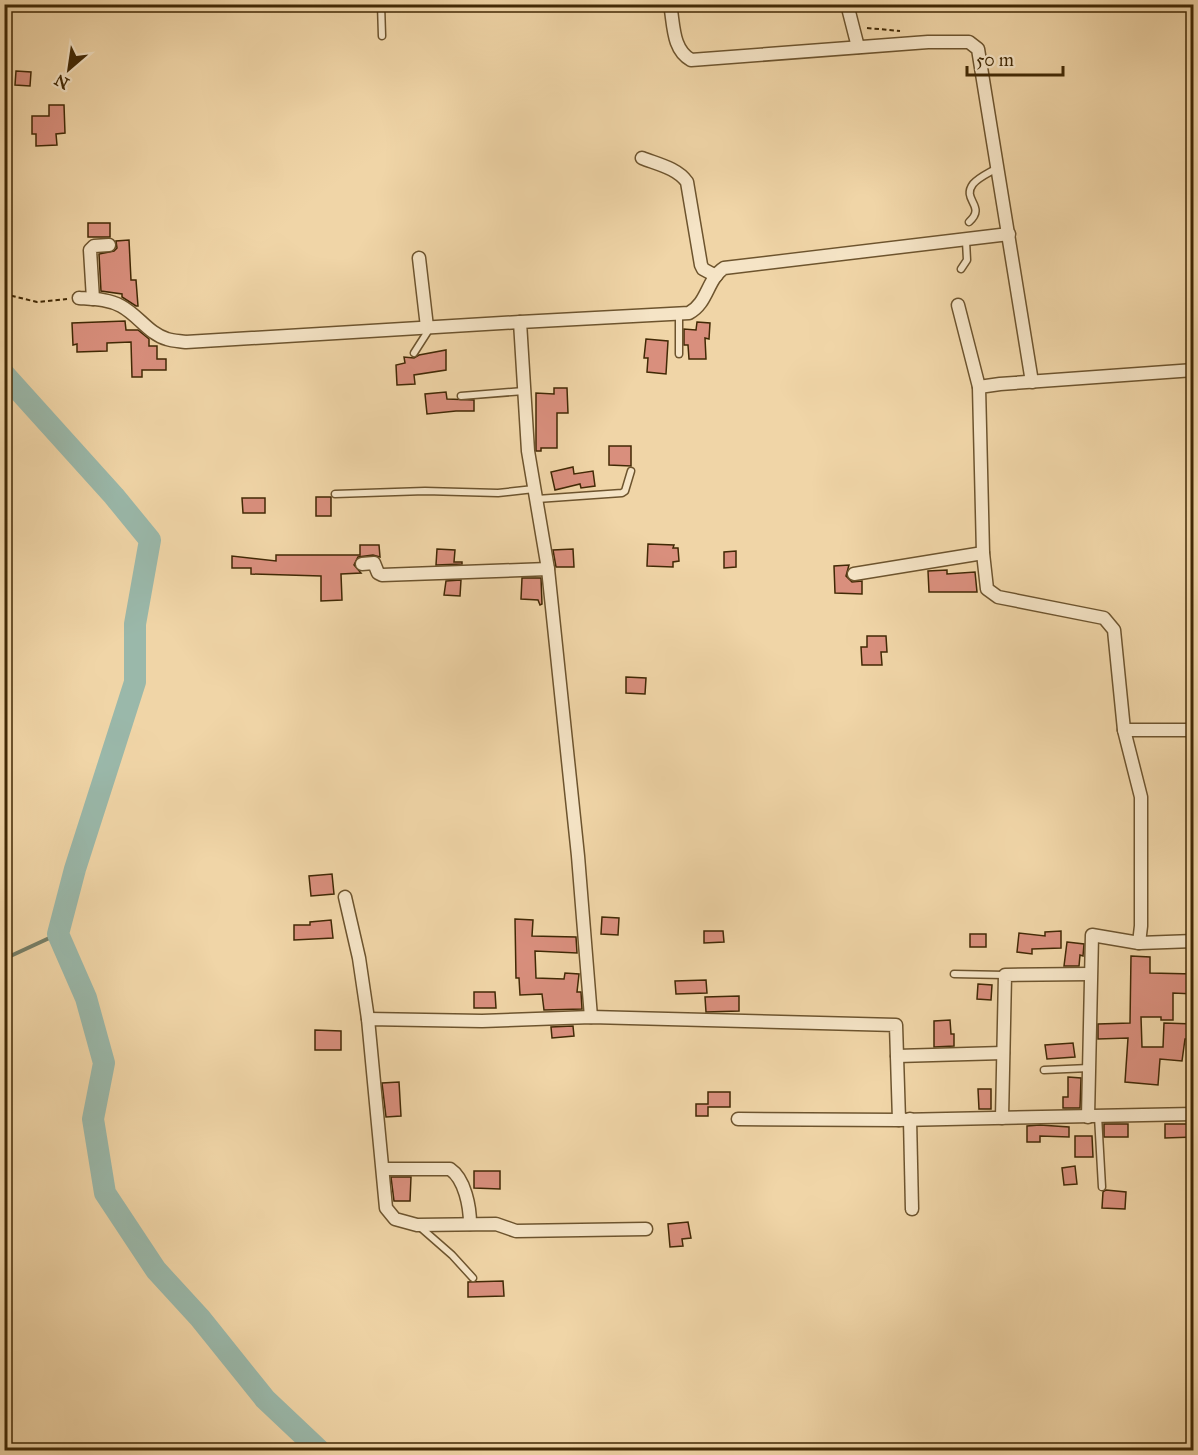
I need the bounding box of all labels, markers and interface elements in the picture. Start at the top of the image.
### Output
north arrow [39,39,99,99]
scale bar [967,39,1063,77]
text: 50 m [976,49,1014,71]
text: N [51,70,73,93]

